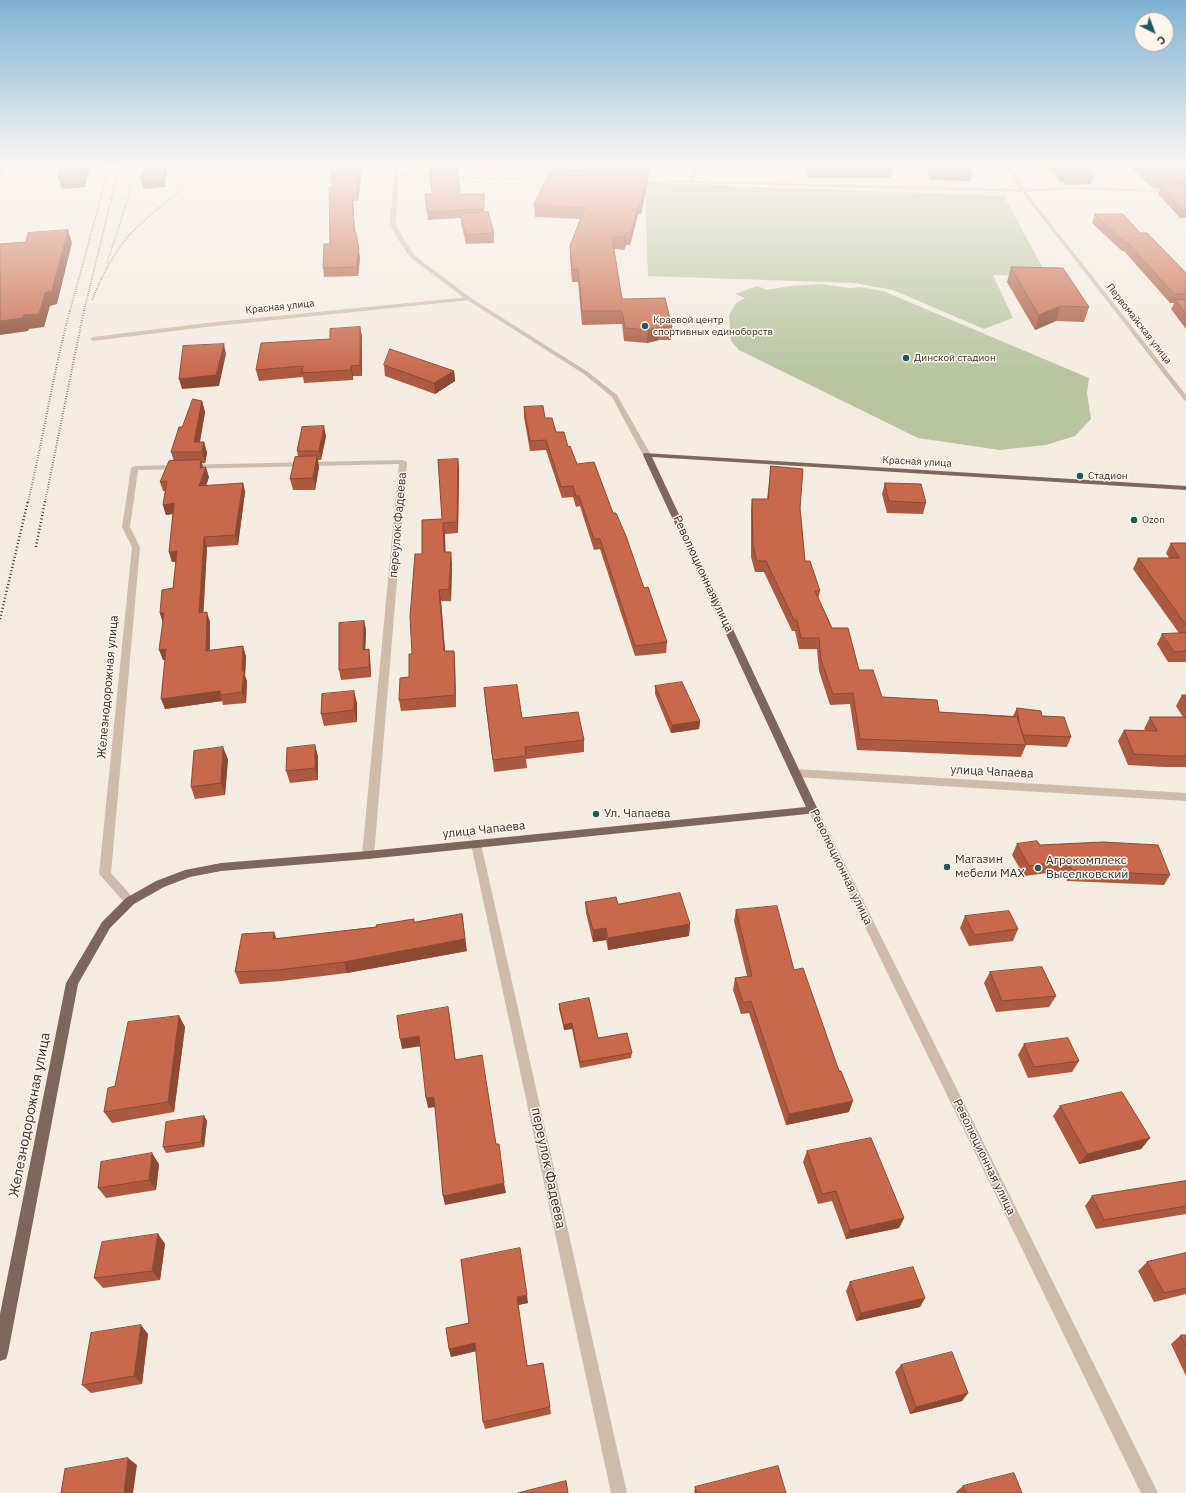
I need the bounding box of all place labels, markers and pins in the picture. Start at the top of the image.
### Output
place label: Краевой центр спортивных единоборств [653,314,773,338]
marker: Краевой центр спортивных единоборств [640,321,650,331]
place label: Динской стадион [914,352,996,364]
marker: Динской стадион [901,353,911,363]
place label: Стадион [1088,470,1128,482]
marker: Стадион [1075,471,1085,481]
place label: Ozon [1142,514,1165,526]
marker: Ozon [1129,515,1139,525]
place label: Ул. Чапаева [604,807,670,821]
marker: Ул. Чапаева [591,809,601,819]
place label: Магазин мебели MAX [955,853,1025,881]
place label: Агрокомплекс Выселковский [1046,854,1128,882]
marker: Магазин мебели MAX [942,862,952,872]
marker: Агрокомплекс Выселковский [1033,863,1043,873]

